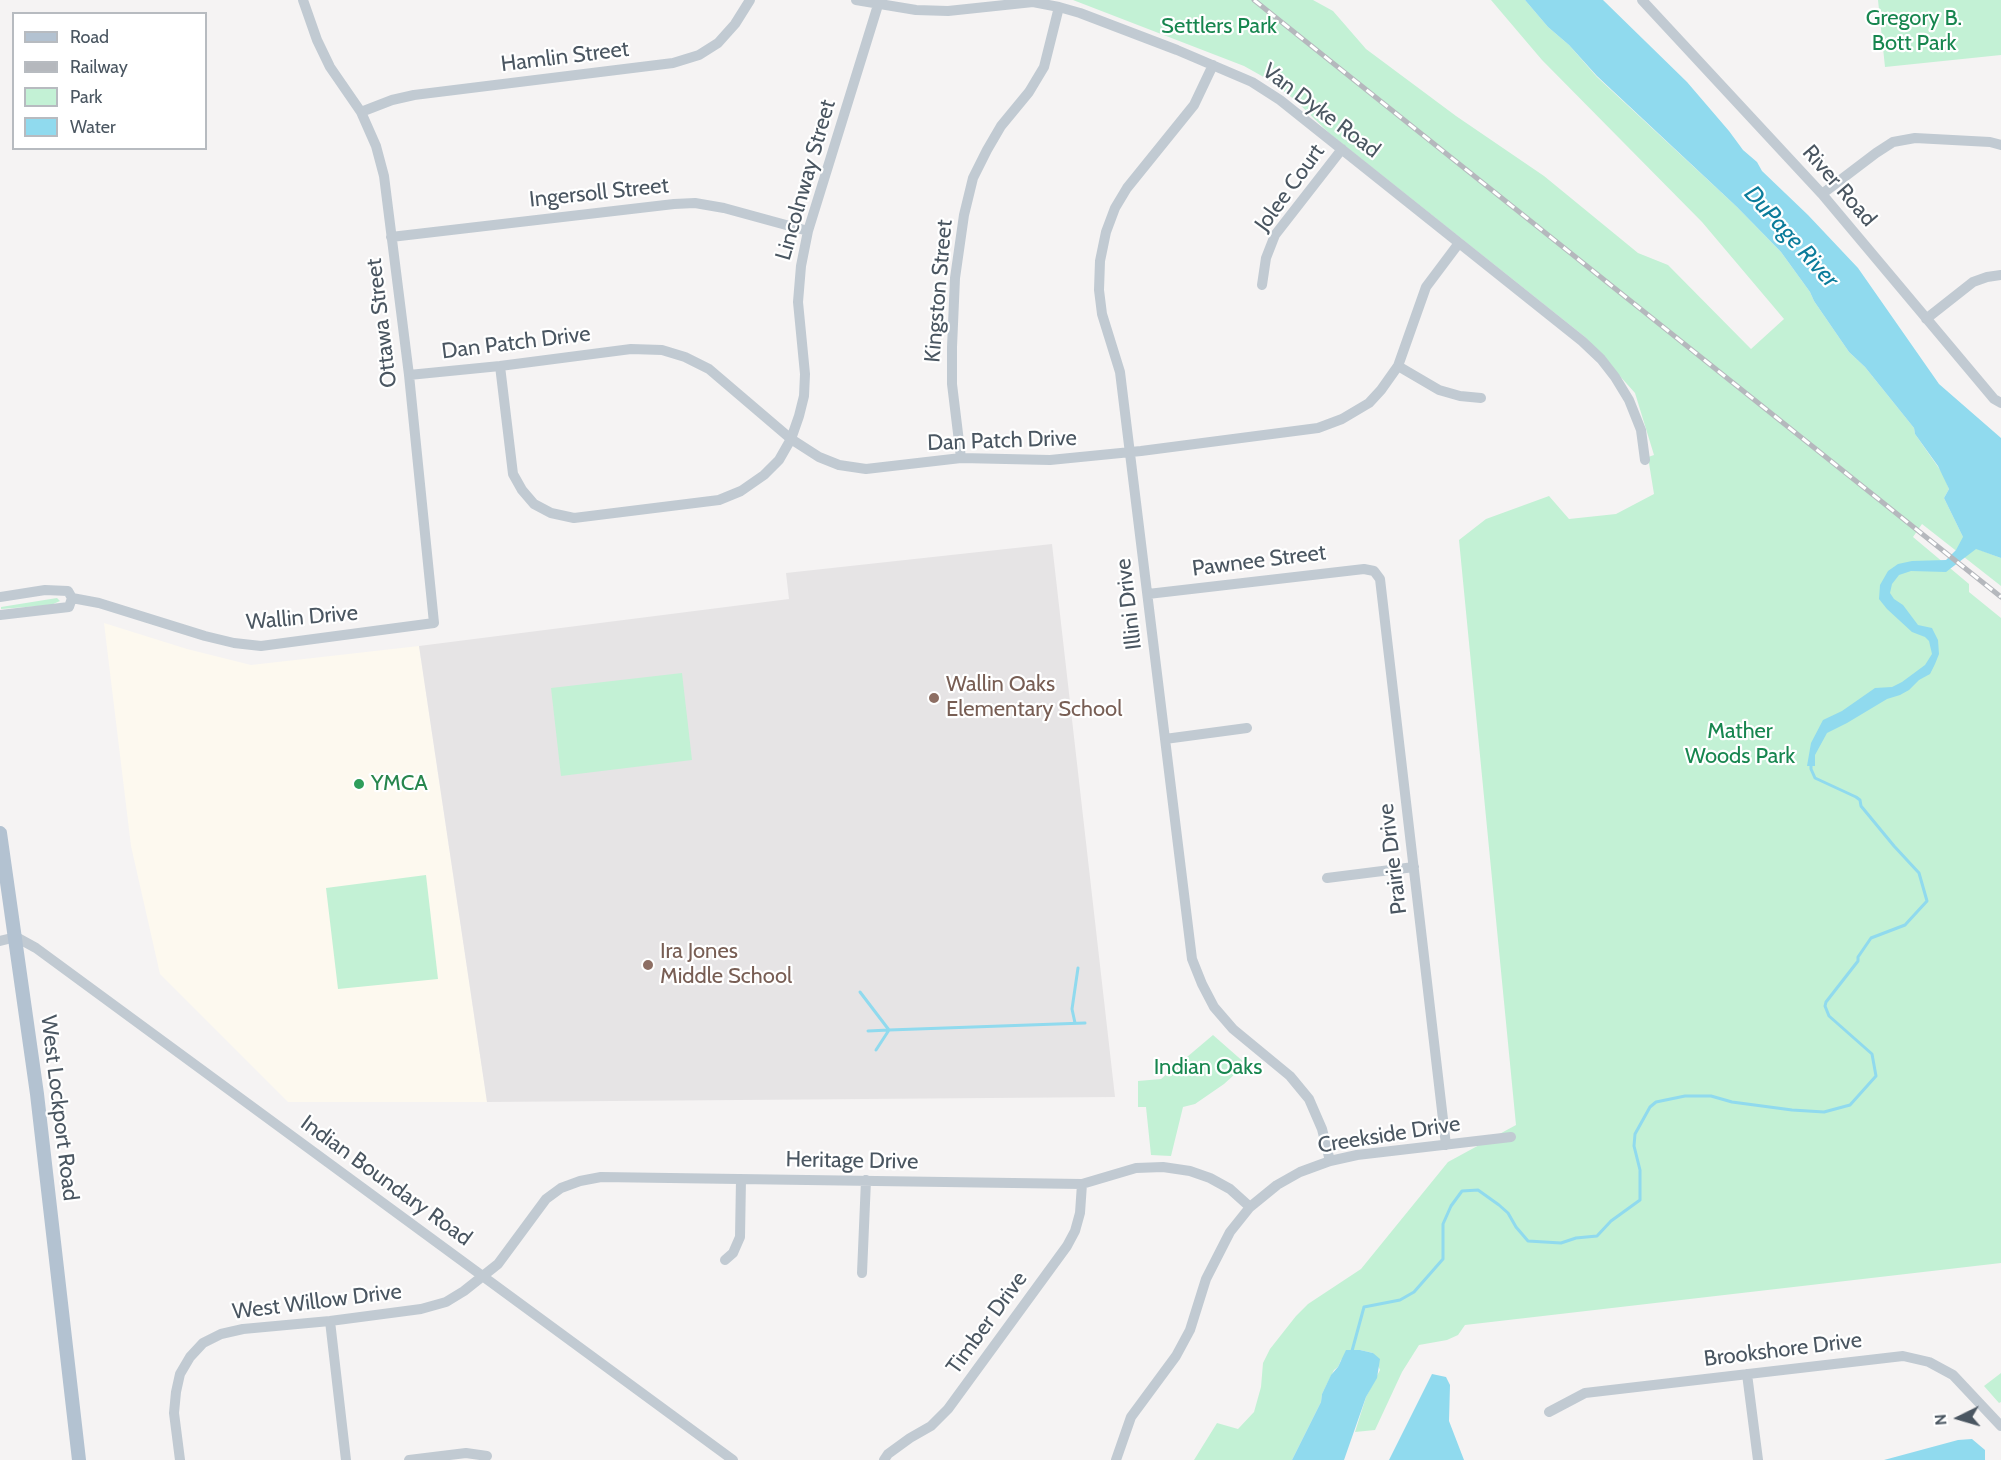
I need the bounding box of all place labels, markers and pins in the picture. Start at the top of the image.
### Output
place label: Wallin Oaks Elementary School [946,672,1122,724]
marker: Wallin Oaks Elementary School [927,691,941,705]
place label: YMCA [371,771,428,797]
marker: YMCA [352,777,366,791]
place label: Ira Jones Middle School [660,939,792,990]
marker: Ira Jones Middle School [641,958,655,972]

